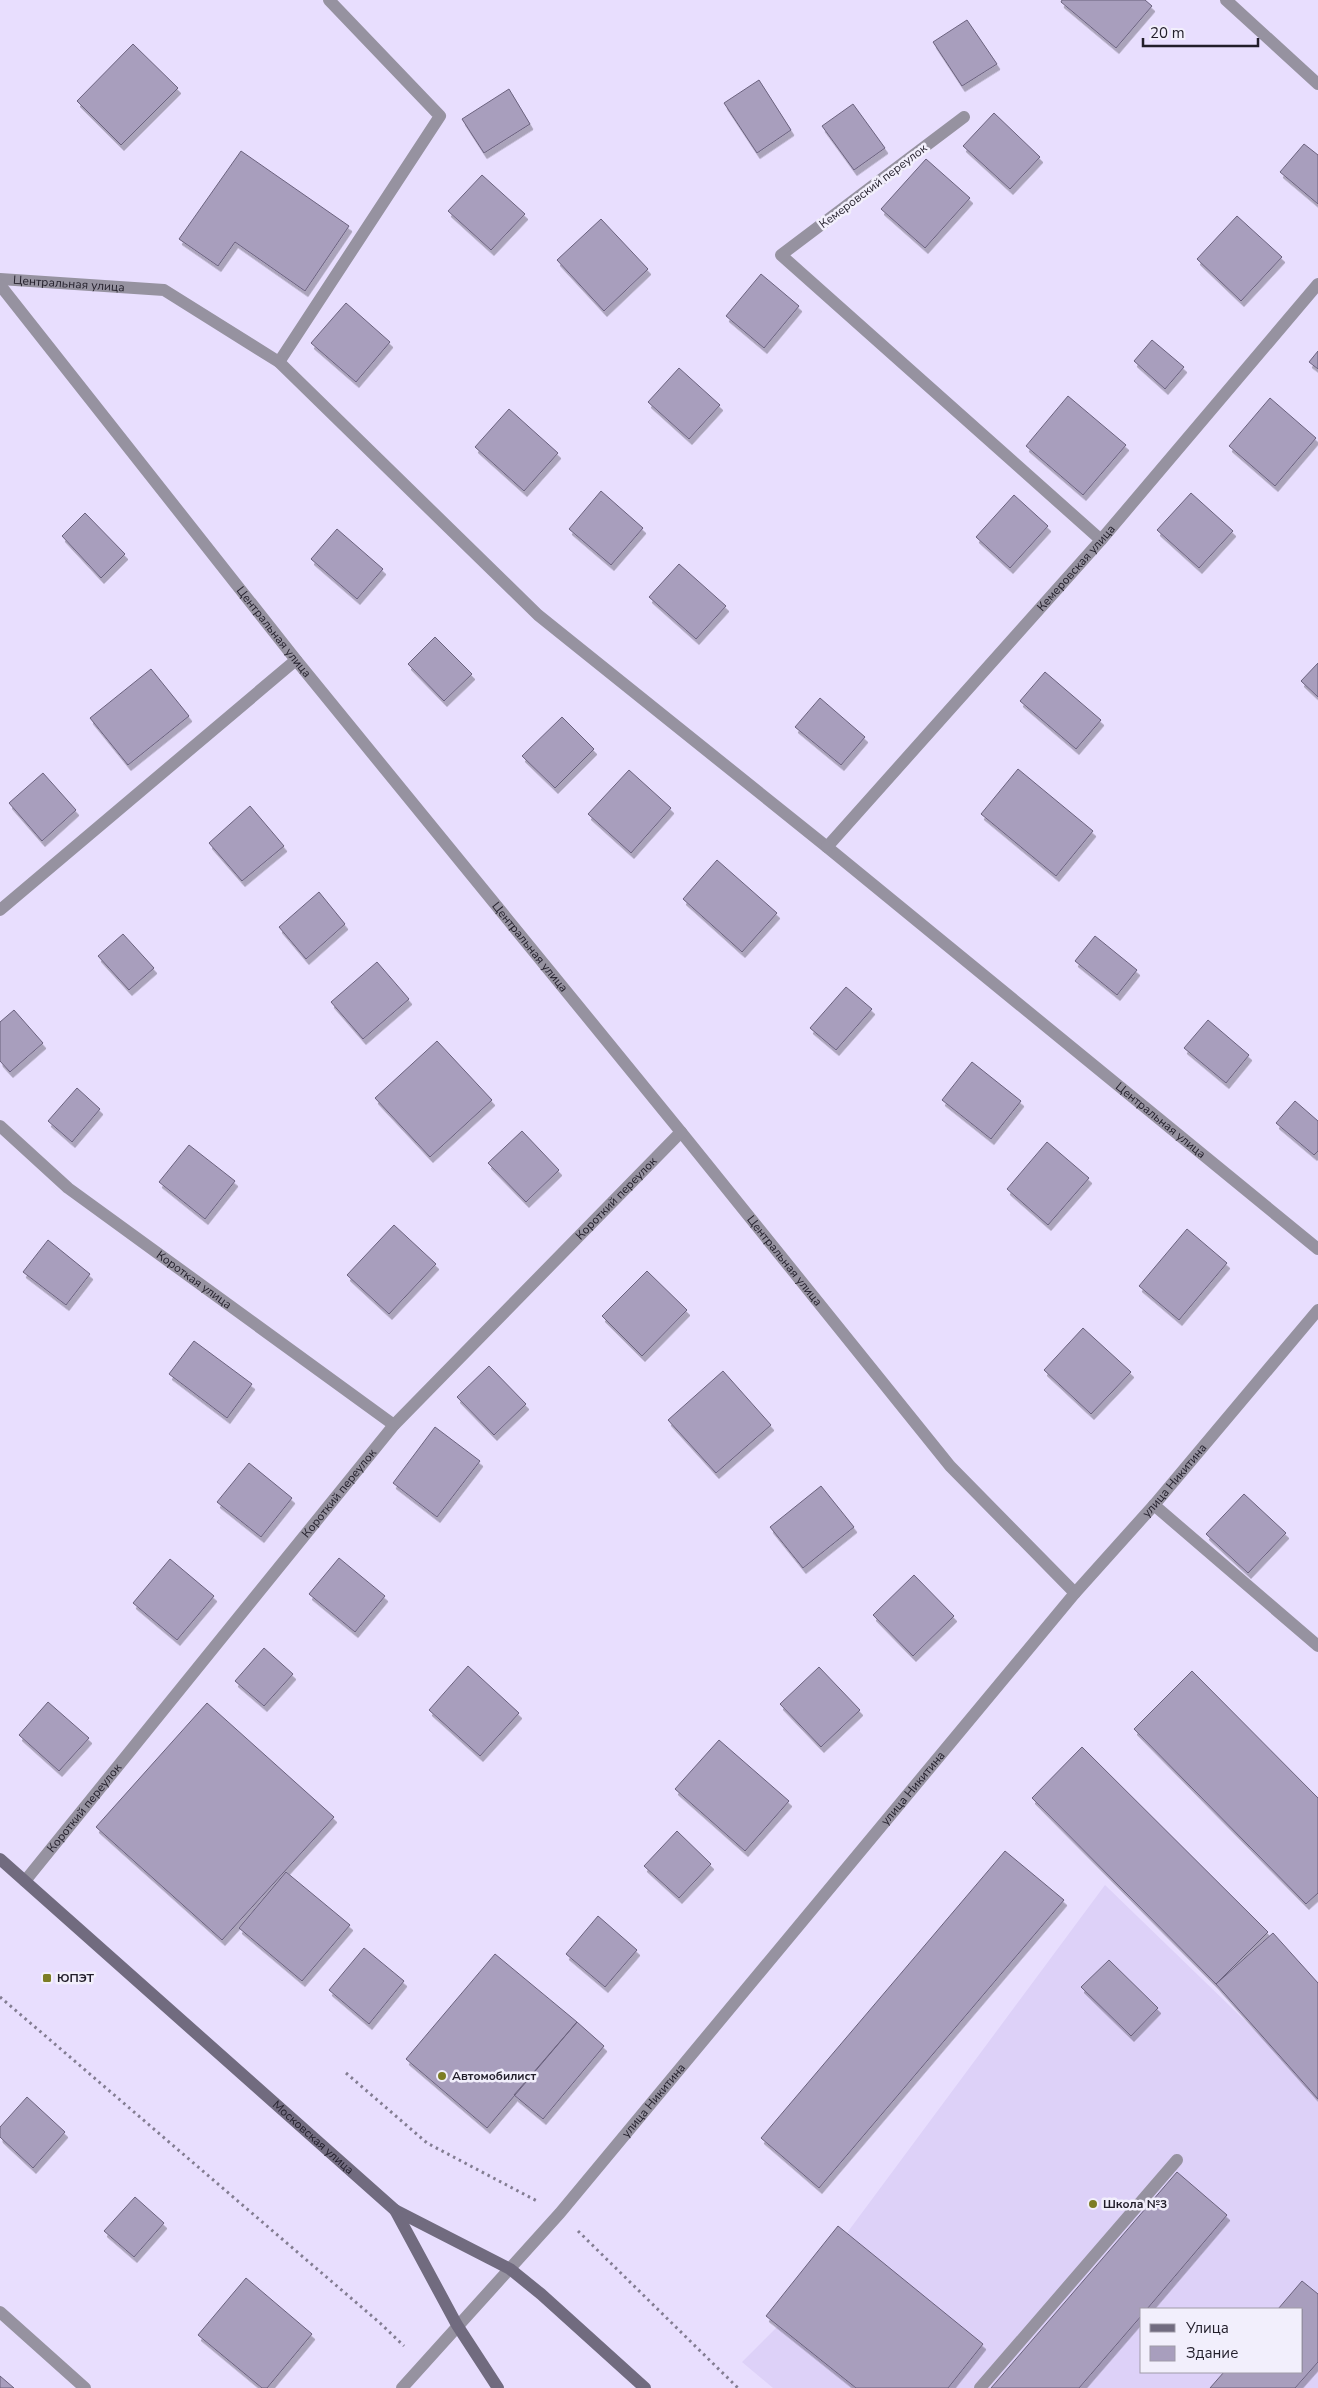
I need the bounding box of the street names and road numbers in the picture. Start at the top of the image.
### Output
street label: Кемеровский переулок [816,140,931,232]
street label: Центральная улица [12,272,125,295]
street label: Кемеровская улица [1033,521,1119,615]
street label: Центральная улица [233,583,315,681]
street label: Центральная улица [488,898,572,995]
street label: Центральная улица [1112,1079,1209,1162]
street label: Короткий переулок [572,1153,661,1243]
street label: Центральная улица [743,1212,826,1309]
street label: Короткая улица [153,1247,235,1313]
street label: улица Никитина [1139,1440,1210,1521]
street label: Короткий переулок [298,1445,380,1541]
street label: улица Никитина [877,1748,948,1829]
street label: Короткий переулок [43,1760,125,1856]
street label: улица Никитина [618,2060,689,2141]
street label: Московская улица [269,2097,357,2178]

